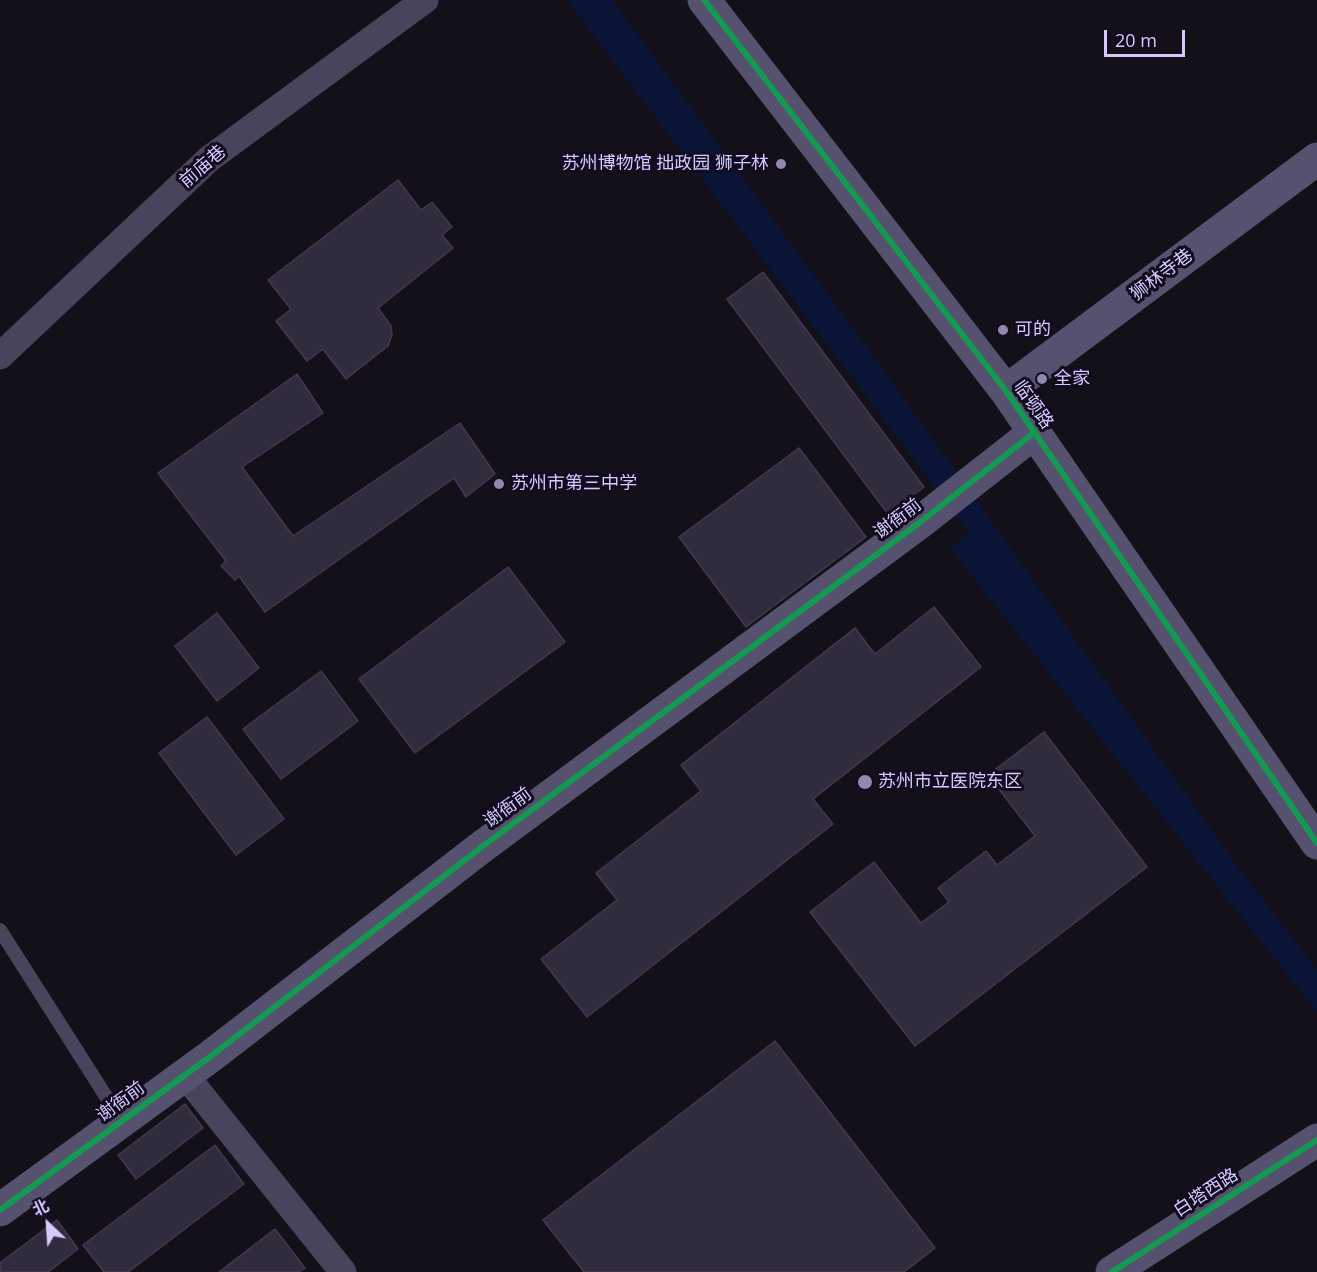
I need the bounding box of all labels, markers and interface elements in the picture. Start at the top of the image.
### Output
scale bar [1107,18,1188,56]
text: 20 m [1115,28,1157,52]
street label: 前庙巷 [176,141,230,193]
place label: 苏州博物馆 拙政园 狮子林 [562,153,769,175]
marker: 苏州博物馆 拙政园 狮子林 [774,157,788,171]
street label: 狮林寺巷 [1127,245,1197,305]
place label: 可的 [1015,319,1051,341]
marker: 可的 [996,323,1010,337]
place label: 全家 [1054,368,1090,390]
marker: 全家 [1035,372,1049,386]
street label: 临顿路 [1009,377,1057,433]
place label: 苏州市第三中学 [511,473,637,495]
marker: 苏州市第三中学 [492,477,506,491]
street label: 谢衙前 [870,494,926,544]
place label: 苏州市立医院东区 [878,771,1022,793]
marker: 苏州市立医院东区 [856,773,874,791]
street label: 谢衙前 [480,783,536,833]
street label: 谢衙前 [93,1077,149,1127]
street label: 白塔西路 [1170,1164,1242,1222]
north arrow [18,1194,78,1254]
text: 北 [28,1194,52,1221]

